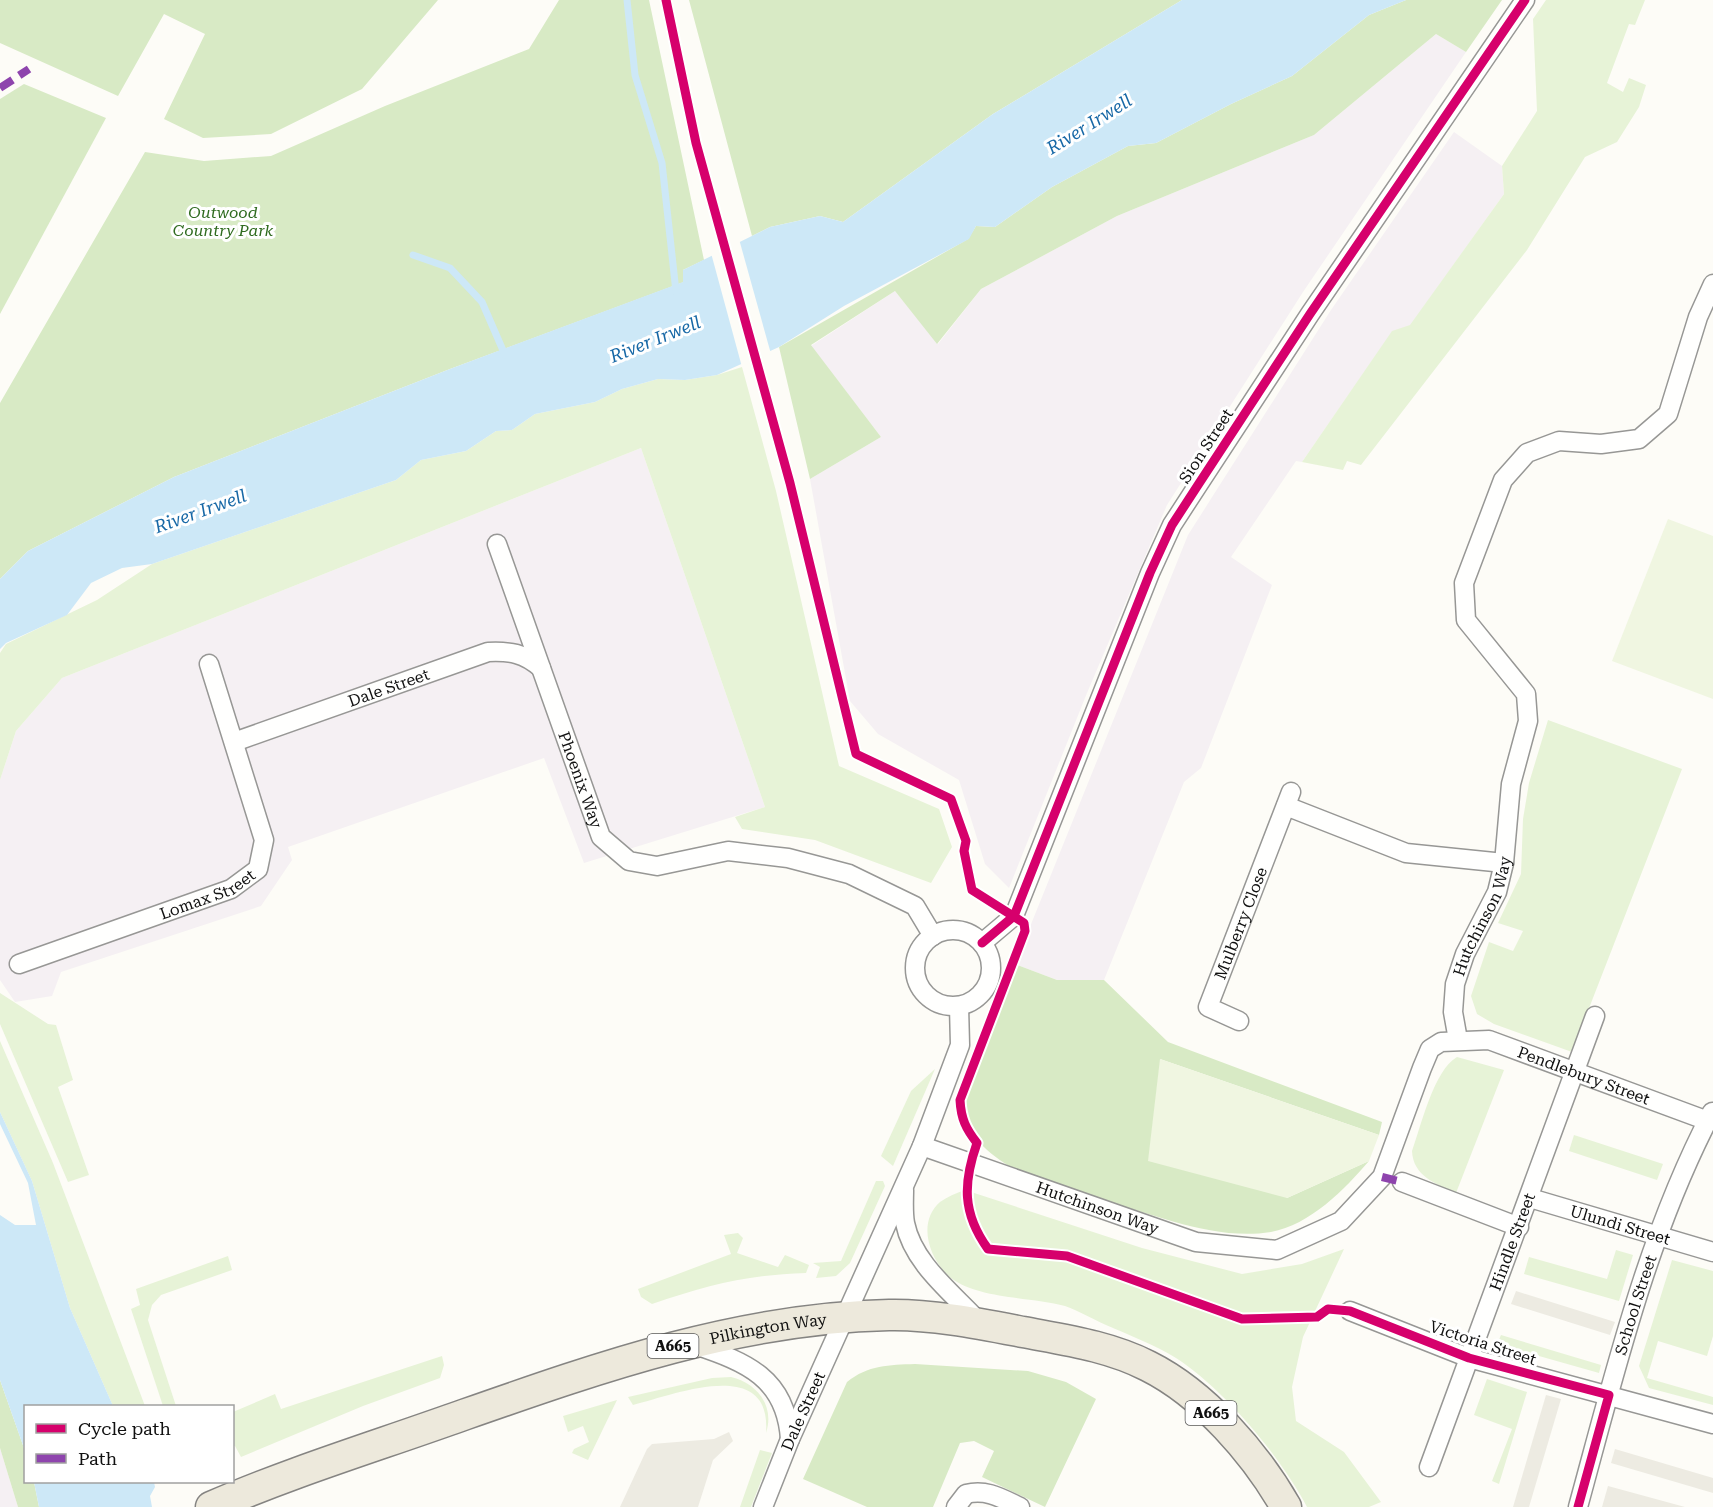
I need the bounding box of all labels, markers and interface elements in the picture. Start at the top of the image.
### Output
water label: River Irwell [1042,90,1135,159]
park label: Outwood Country Park [173,203,274,240]
water label: River Irwell [605,311,704,367]
street label: Sion Street [1175,405,1237,487]
water label: River Irwell [150,485,249,538]
street label: Dale Street [345,664,432,710]
street label: Phoenix Way [555,729,607,831]
street label: Hutchinson Way [1449,855,1514,978]
street label: Mulberry Close [1210,864,1271,982]
street label: Lomax Street [157,865,259,923]
street label: Pendlebury Street [1515,1042,1653,1108]
street label: Hutchinson Way [1034,1177,1162,1238]
street label: Hindle Street [1485,1190,1539,1293]
street label: Ulundi Street [1568,1201,1673,1248]
street label: School Street [1611,1252,1660,1357]
street label: Pilkington Way [708,1309,828,1348]
street label: Victoria Street [1427,1317,1539,1369]
road number: A665 [648,1334,698,1358]
street label: Dale Street [777,1368,829,1453]
road number: A665 [1186,1401,1236,1425]
legend [24,1405,234,1483]
text: Cycle path [78,1418,171,1439]
text: Path [78,1448,117,1469]

